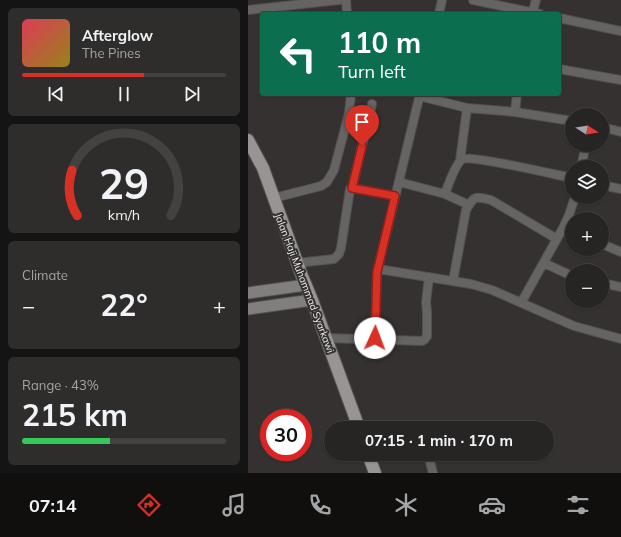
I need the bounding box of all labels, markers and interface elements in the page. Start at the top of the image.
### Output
text: 110 m [338,25,421,60]
text: Afterglow [82,26,153,45]
icon: left [272,28,324,80]
text: The Pines [82,45,141,61]
text: Turn left [338,60,406,83]
icon: previous [45,83,67,105]
icon: pause [113,83,135,105]
icon: next [181,83,203,105]
pin [345,105,379,146]
north arrow [565,108,609,152]
map controls [565,108,609,308]
icon: arrive [351,111,373,133]
text: 29 [99,157,149,209]
button: layers [565,160,609,204]
text: km/h [108,206,140,224]
street label: Jalan Haji Muhammad Syarkawi [272,211,337,355]
button: + [565,212,609,256]
button: − [565,264,609,308]
text: Climate [22,267,68,283]
text: 22° [100,286,148,324]
text: − [22,292,35,320]
text: + [213,292,226,320]
position arrow [354,317,396,359]
text: Range · 43% [22,377,99,393]
text: 215 km [22,396,128,434]
speed limit sign: 30 [260,409,312,461]
text: 07:15 · 1 min · 170 m [365,431,513,450]
icon: directions [135,491,163,519]
icon: music [220,491,248,519]
icon: phone [306,491,334,519]
icon: climate [392,491,420,519]
icon: car [478,491,506,519]
icon: filters [564,491,592,519]
text: 07:14 [29,494,77,517]

